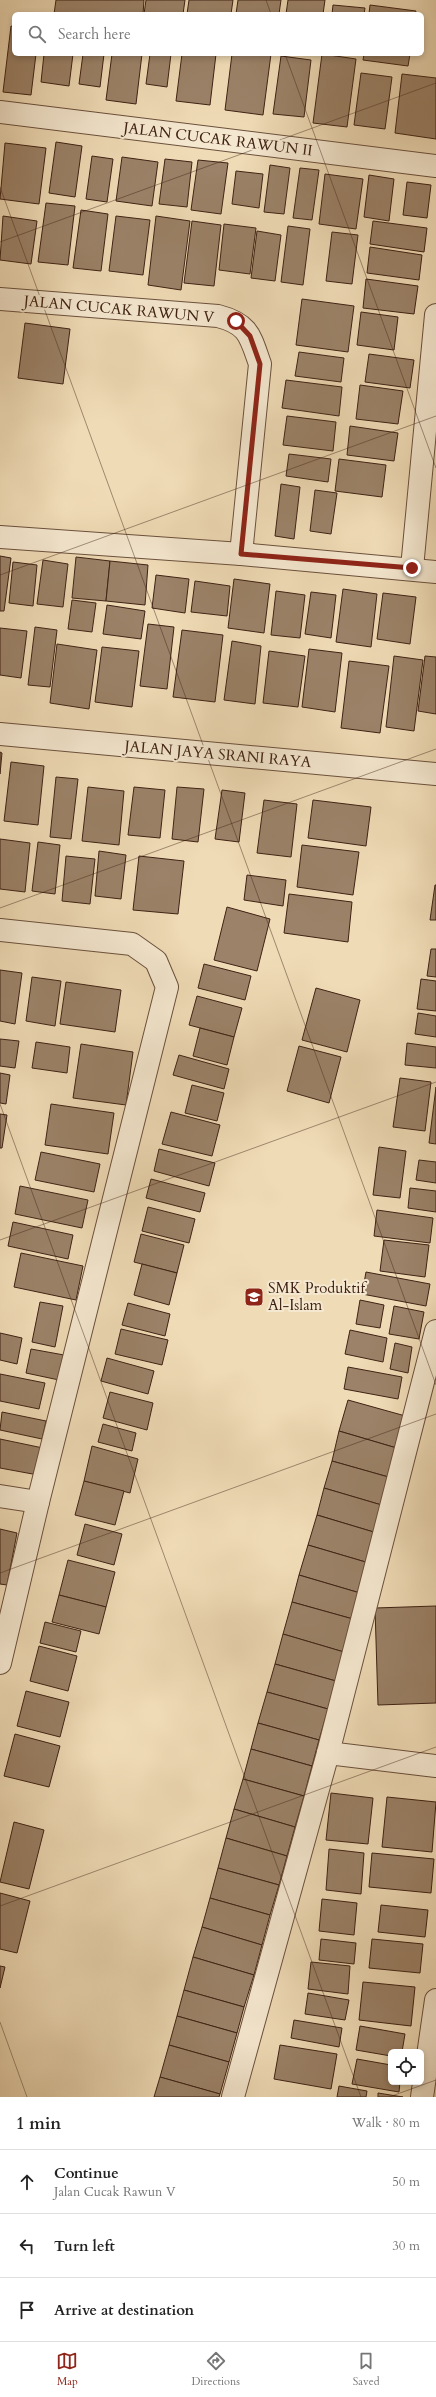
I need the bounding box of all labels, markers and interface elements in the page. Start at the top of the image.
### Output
search box [12,12,424,56]
icon: search [26,23,48,45]
text: Search here [58,24,131,44]
street label: JALAN CUCAK RAWUN II [120,117,314,161]
street label: JALAN CUCAK RAWUN V [21,291,215,327]
route start [227,312,245,330]
route end [403,559,421,577]
street label: JALAN JAYA SRANI RAYA [122,736,313,772]
place label: SMK Produktif Al-Islam [268,1278,367,1315]
school or university icon: SMK Produktif Al-Islam [243,1286,265,1308]
map controls [388,2049,424,2085]
button: locate [388,2049,424,2085]
text: 1 min [16,2112,61,2135]
text: Walk · 80 m [352,2114,420,2132]
text: Continue [54,2163,119,2183]
icon: ahead [16,2171,38,2193]
text: 50 m [392,2173,420,2191]
text: Jalan Cucak Rawun V [54,2183,176,2201]
icon: left [16,2235,38,2257]
text: Turn left [54,2236,115,2256]
text: 30 m [392,2237,420,2255]
icon: arrive [16,2299,38,2321]
text: Arrive at destination [54,2300,194,2320]
tab: Map [56,2350,78,2389]
tab: Directions [191,2350,240,2389]
tab: Saved [353,2350,380,2389]

